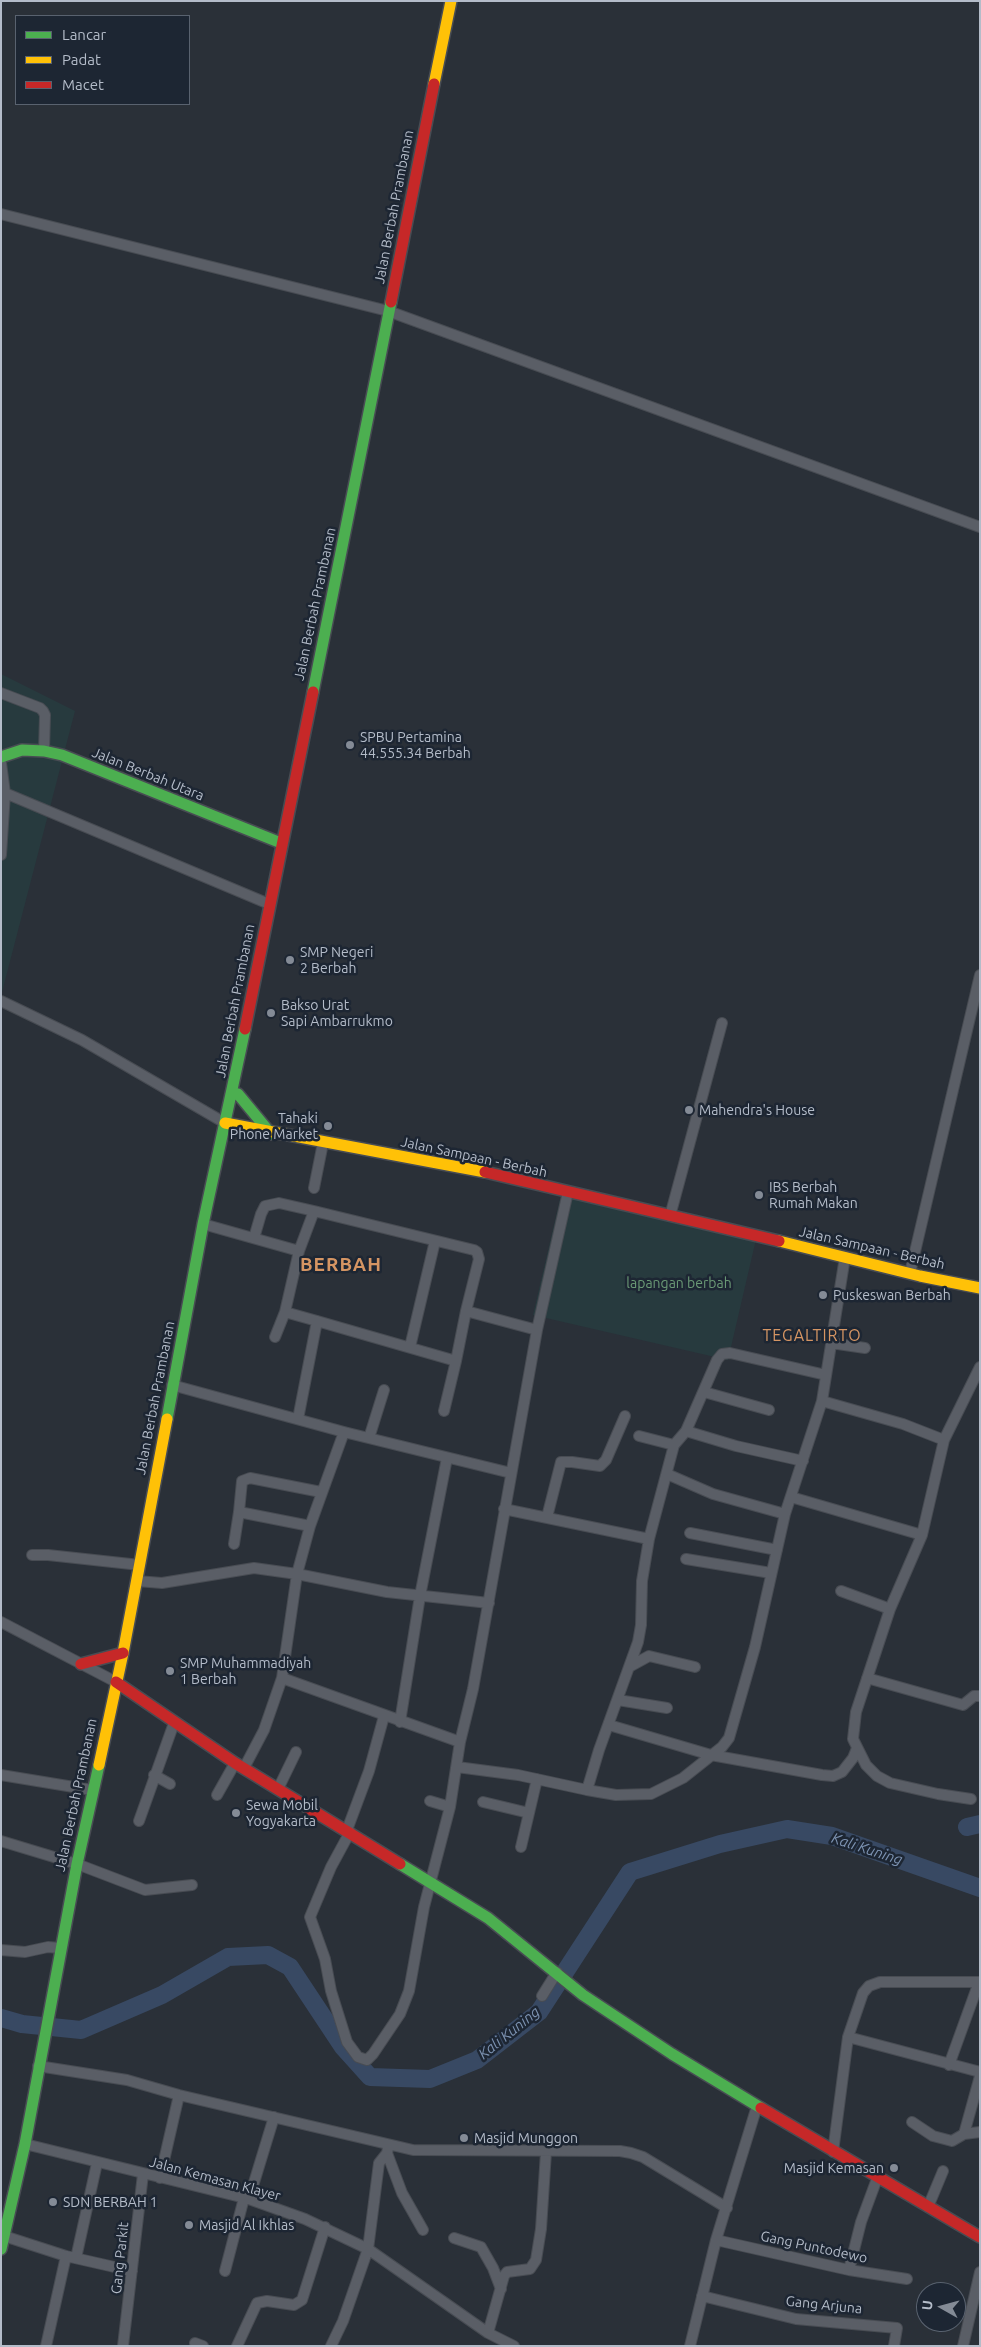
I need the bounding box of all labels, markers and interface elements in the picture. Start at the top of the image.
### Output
legend [15,15,190,105]
text: Lancar [62,26,106,43]
text: Padat [62,51,101,68]
text: Macet [62,76,104,93]
street label: Jalan Berbah Prambanan [371,129,417,285]
street label: Jalan Berbah Prambanan [291,526,339,682]
place label: SPBU Pertamina 44.555.34 Berbah [360,729,471,762]
marker: SPBU Pertamina 44.555.34 Berbah [344,739,356,751]
street label: Jalan Berbah Utara [89,744,207,804]
street label: Jalan Berbah Prambanan [212,923,258,1079]
place label: SMP Negeri 2 Berbah [300,944,373,976]
marker: SMP Negeri 2 Berbah [284,954,296,966]
place label: Bakso Urat Sapi Ambarrukmo [281,997,393,1030]
marker: Bakso Urat Sapi Ambarrukmo [265,1007,277,1019]
place label: Mahendra's House [699,1102,815,1118]
marker: Mahendra's House [683,1104,695,1116]
place label: Tahaki Phone Market [230,1110,318,1142]
marker: Tahaki Phone Market [322,1120,334,1132]
street label: Jalan Sampaan - Berbah [399,1133,549,1181]
place label: IBS Berbah Rumah Makan [769,1179,858,1212]
marker: IBS Berbah Rumah Makan [753,1189,765,1201]
street label: Jalan Sampaan - Berbah [797,1223,947,1273]
district label: BERBAH [299,1254,383,1276]
park label: lapangan berbah [626,1275,732,1291]
place label: Puskeswan Berbah [833,1287,951,1303]
marker: Puskeswan Berbah [817,1289,829,1301]
street label: Jalan Berbah Prambanan [132,1320,178,1476]
district label: TEGALTIRTO [761,1326,863,1346]
place label: SMP Muhammadiyah 1 Berbah [180,1655,311,1688]
marker: SMP Muhammadiyah 1 Berbah [164,1665,176,1677]
street label: Jalan Berbah Prambanan [52,1717,100,1873]
place label: Sewa Mobil Yogyakarta [246,1797,318,1830]
marker: Sewa Mobil Yogyakarta [230,1807,242,1819]
water label: Kali Kuning [829,1829,905,1869]
water label: Kali Kuning [475,2003,543,2063]
place label: Masjid Munggon [474,2130,578,2146]
marker: Masjid Munggon [458,2132,470,2144]
street label: Jalan Kemasan Klayer [148,2153,282,2205]
place label: Masjid Kemasan [784,2160,884,2176]
marker: Masjid Kemasan [888,2162,900,2174]
place label: SDN BERBAH 1 [63,2194,158,2210]
marker: SDN BERBAH 1 [47,2196,59,2208]
place label: Masjid Al Ikhlas [199,2217,294,2233]
marker: Masjid Al Ikhlas [183,2219,195,2231]
street label: Gang Parkit [108,2221,132,2295]
street label: Gang Puntodewo [759,2227,869,2267]
north arrow [916,2282,966,2332]
street label: Gang Arjuna [785,2293,863,2317]
text: U [919,2299,936,2311]

